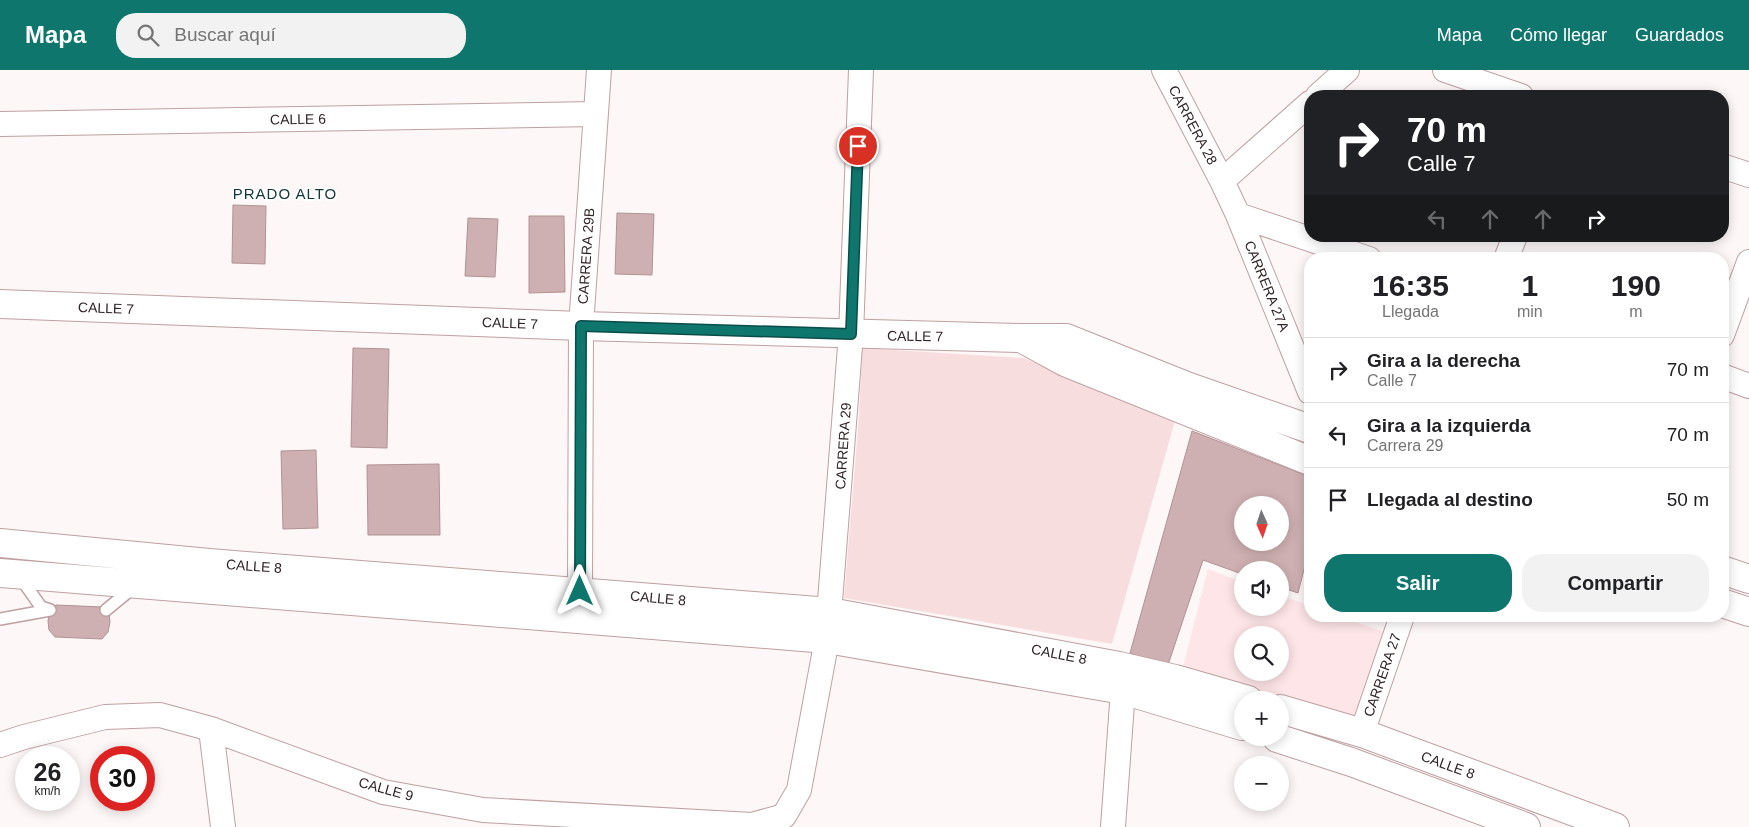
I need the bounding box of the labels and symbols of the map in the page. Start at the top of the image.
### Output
street label: CARRERA 28 [1165,83,1221,167]
street label: CALLE 6 [270,111,326,127]
pin [837,125,879,167]
district label: PRADO ALTO [233,185,337,202]
street label: CARRERA 29B [575,207,597,305]
street label: CARRERA 27A [1242,238,1293,334]
street label: CALLE 7 [78,299,134,317]
street label: CALLE 7 [482,314,538,332]
street label: CALLE 7 [887,328,943,344]
street label: CARRERA 29 [832,402,854,490]
north arrow [1234,496,1289,551]
street label: CALLE 8 [225,556,283,576]
position arrow [553,564,605,616]
street label: CALLE 8 [629,588,687,608]
street label: CARRERA 27 [1360,631,1404,719]
street label: CALLE 8 [1030,641,1088,667]
speed limit sign: 30 [90,746,155,811]
street label: CALLE 8 [1419,748,1477,782]
street label: CALLE 9 [357,774,415,804]

